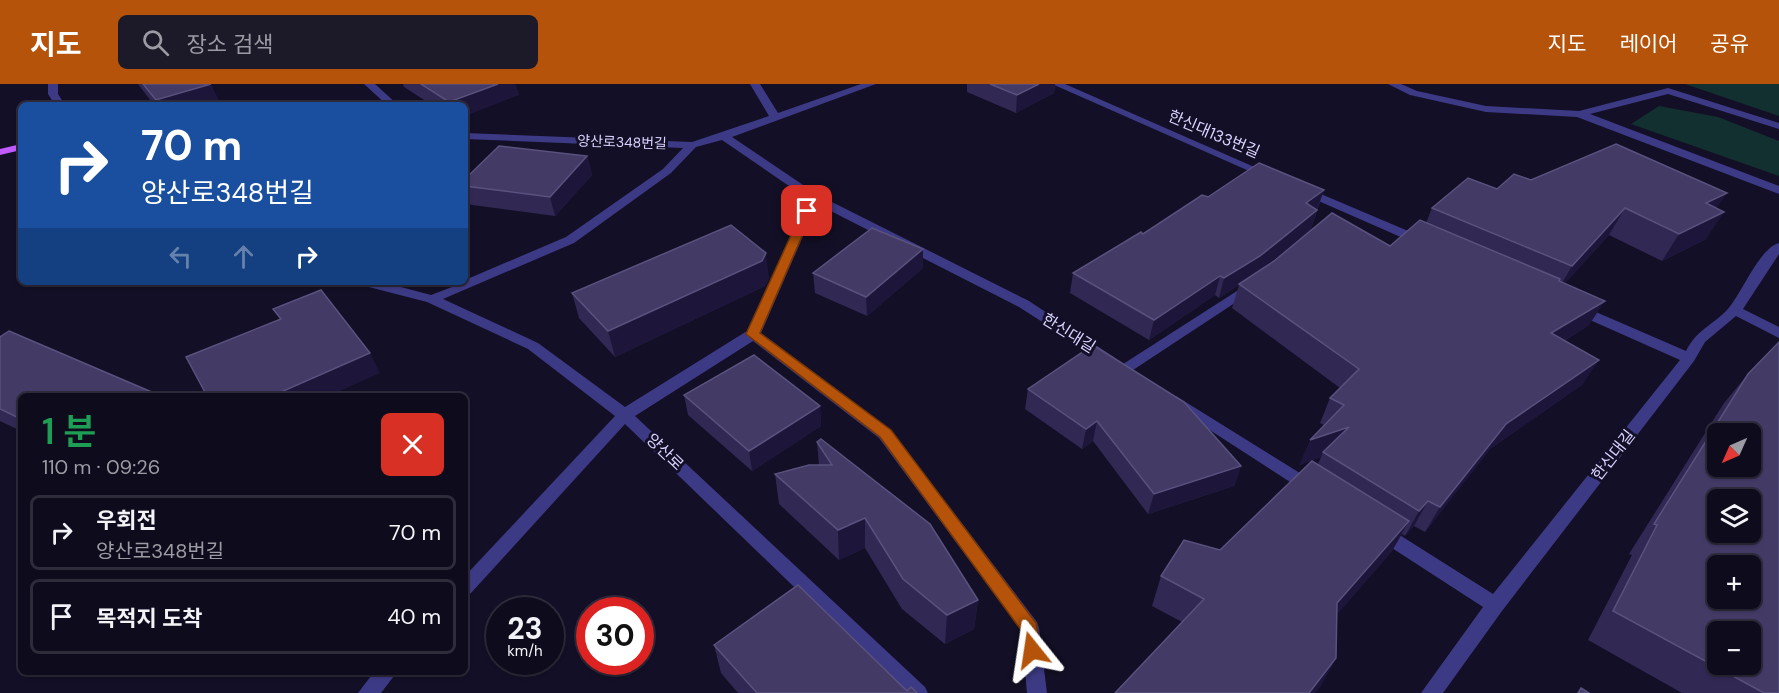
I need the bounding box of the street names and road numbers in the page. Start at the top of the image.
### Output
street label: 한신대133번길 [1165,105,1263,163]
street label: 양산로348번길 [577,131,667,153]
street label: 한신대길 [1038,308,1100,358]
street label: 한신대길 [1587,425,1639,485]
street label: 양산로 [642,429,688,475]

